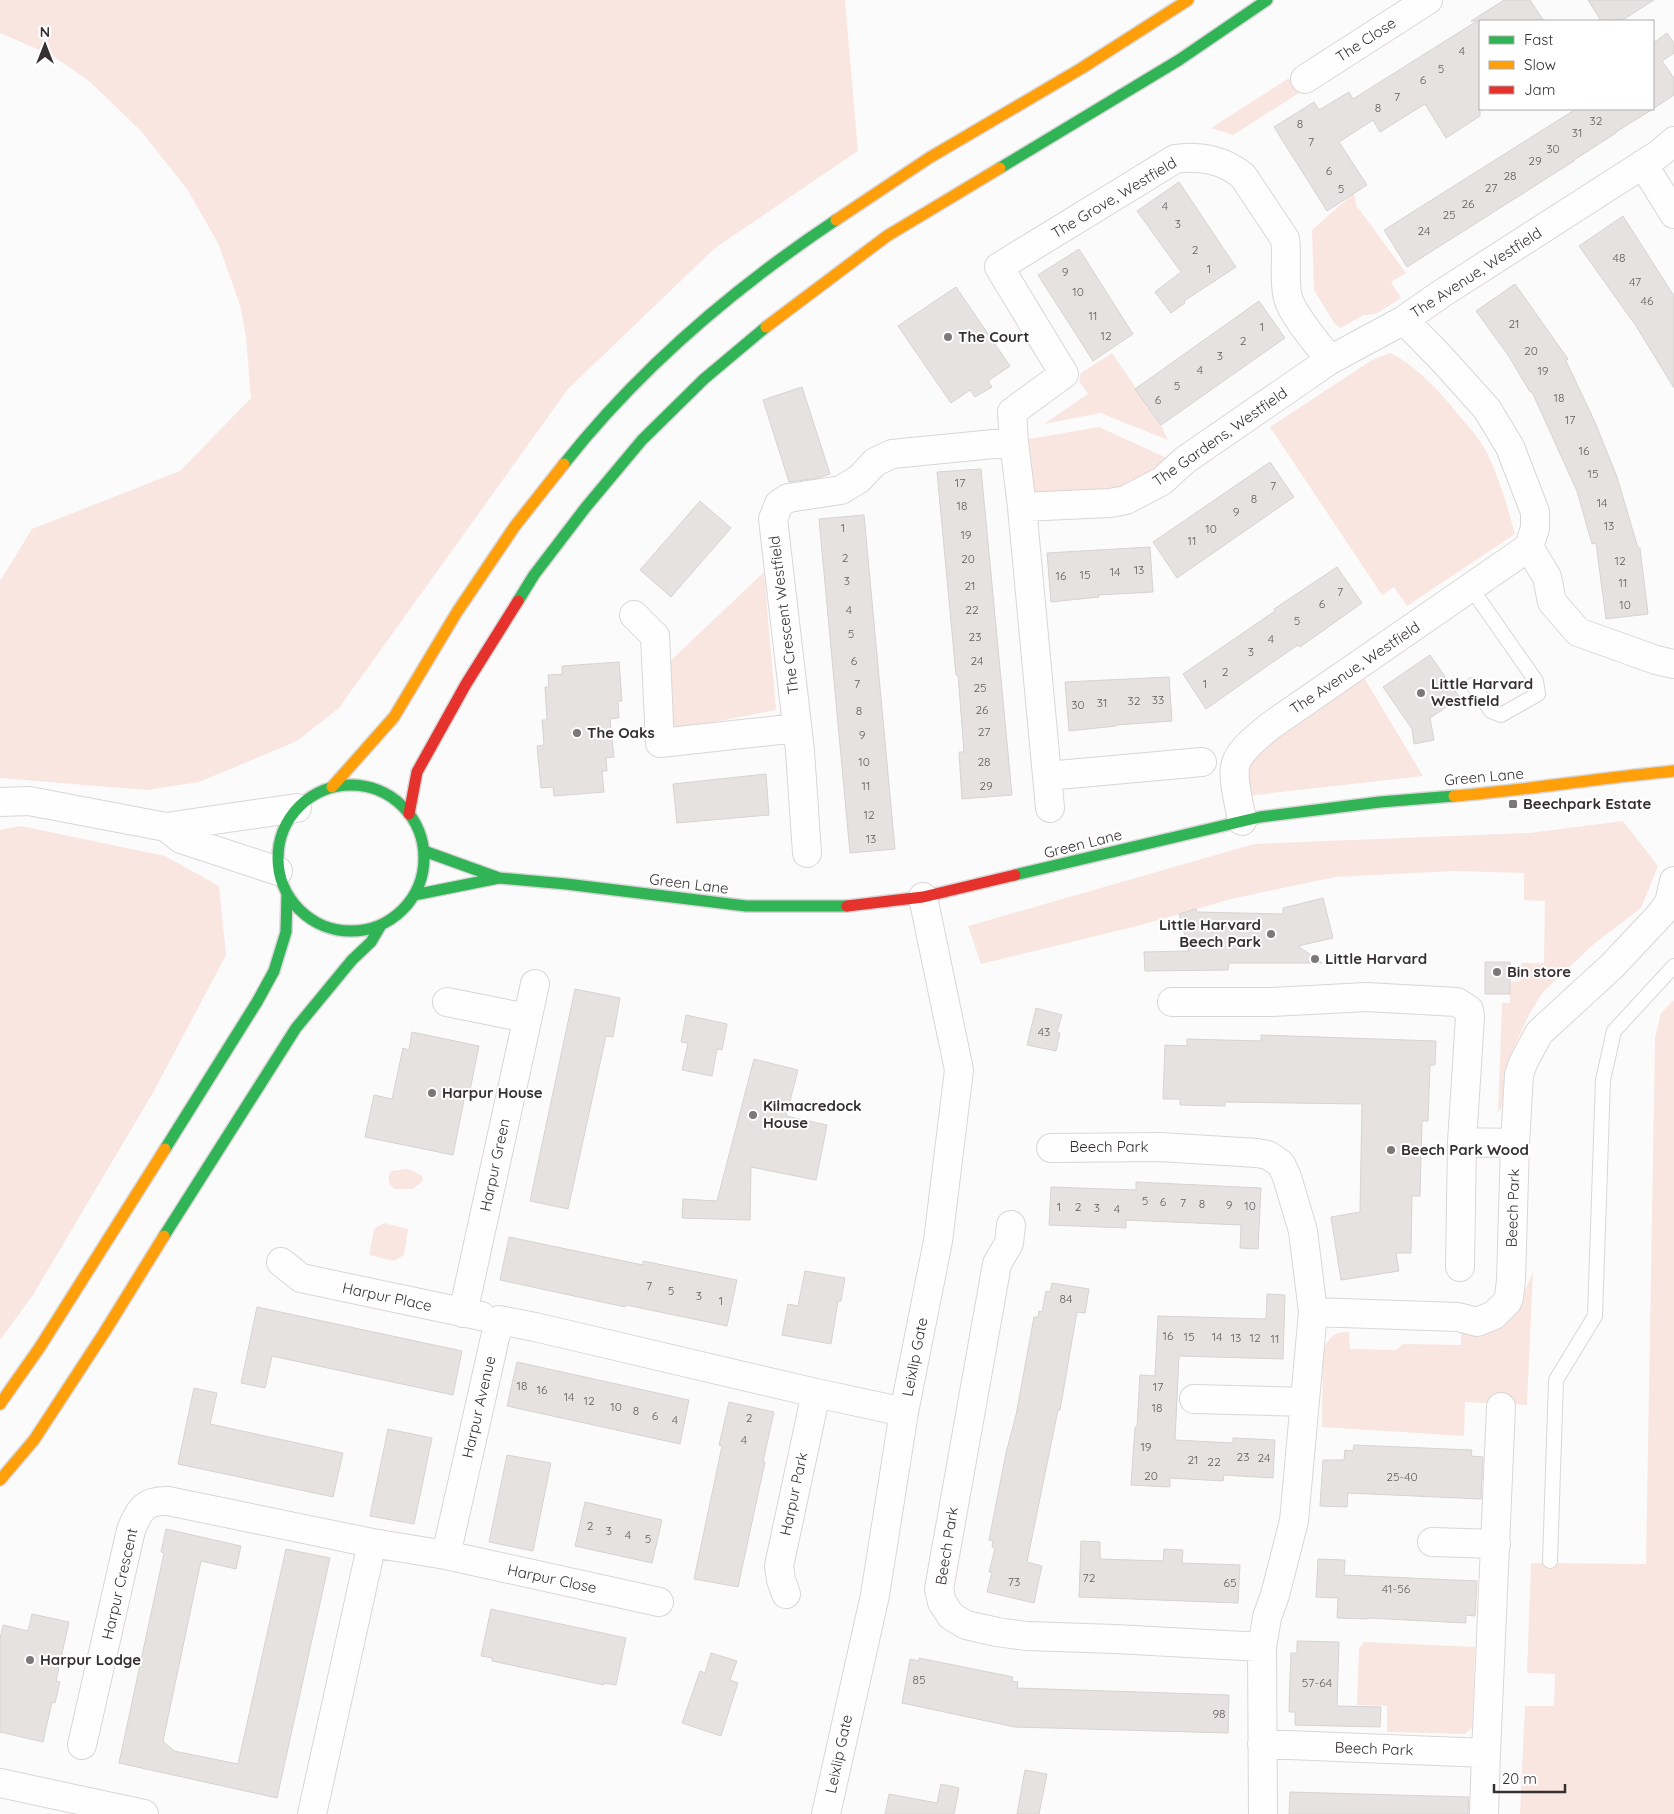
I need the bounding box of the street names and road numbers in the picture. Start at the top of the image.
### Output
street label: The Close [1332,13,1399,66]
street label: The Grove, Westfield [1048,153,1180,242]
street label: The Avenue, Westfield [1406,223,1545,322]
street label: The Gardens, Westfield [1149,383,1291,490]
street label: The Crescent Westfield [764,535,803,695]
street label: The Avenue, Westfield [1286,617,1423,718]
street label: Green Lane [1443,764,1525,789]
street label: Green Lane [1042,825,1124,862]
street label: Green Lane [648,869,730,898]
street label: Harpur Green [475,1117,514,1213]
street label: Beech Park [1070,1137,1148,1156]
street label: Beech Park [1502,1168,1523,1248]
street label: Harpur Place [341,1278,434,1315]
street label: Leixlip Gate [898,1316,931,1398]
street label: Harpur Avenue [458,1354,500,1460]
street label: Harpur Park [775,1450,812,1537]
street label: Beech Park [931,1505,962,1586]
street label: Harpur Crescent [97,1526,142,1642]
street label: Harpur Close [506,1560,599,1597]
street label: Leixlip Gate [821,1713,856,1795]
street label: Beech Park [1334,1738,1414,1759]

